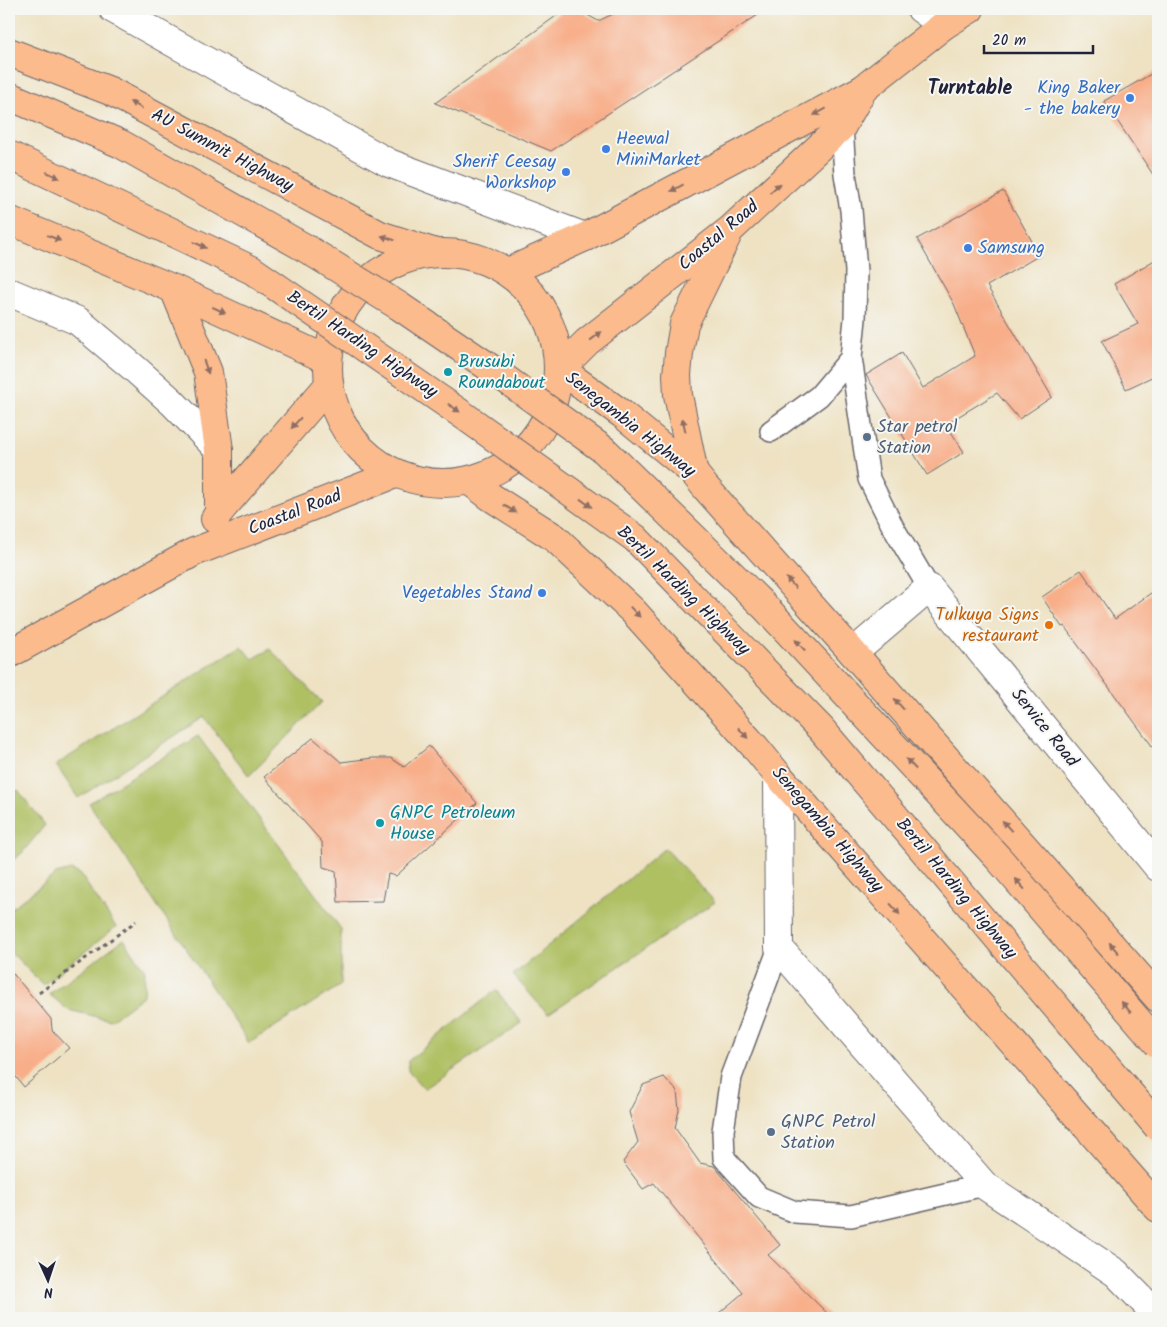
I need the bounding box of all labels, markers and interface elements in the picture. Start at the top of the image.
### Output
scale bar [984,22,1093,54]
text: 20 m [992,29,1026,53]
district label: Turntable [928,73,1013,105]
place label: King Baker - the bakery [1024,74,1121,124]
marker: King Baker - the bakery [1124,92,1136,104]
one-way arrow [129,101,143,110]
street label: AU Summit Highway [146,101,299,201]
one-way arrow [813,108,828,116]
place label: Heewal MiniMarket [616,125,702,175]
marker: Heewal MiniMarket [600,143,612,155]
place label: Sherif Ceesay Workshop [453,148,557,198]
marker: Sherif Ceesay Workshop [560,166,572,178]
one-way arrow [46,171,60,179]
one-way arrow [769,182,781,194]
one-way arrow [670,184,684,192]
street label: Coastal Road [672,193,767,279]
one-way arrow [381,233,396,241]
place label: Samsung [978,234,1045,263]
one-way arrow [47,235,61,243]
one-way arrow [193,241,207,249]
marker: Samsung [962,242,974,254]
street label: Bertil Harding Highway [281,283,444,407]
one-way arrow [212,306,226,314]
one-way arrow [589,330,602,341]
place label: Brusubi Roundabout [458,348,547,398]
one-way arrow [202,360,210,375]
street label: Senegambia Highway [558,364,702,486]
marker: Brusubi Roundabout [442,366,454,378]
one-way arrow [447,403,461,413]
place label: Star petrol Station [877,413,958,463]
one-way arrow [290,416,302,428]
one-way arrow [680,417,688,432]
marker: Star petrol Station [861,431,873,443]
street label: Coastal Road [244,482,347,544]
one-way arrow [579,498,593,508]
one-way arrow [503,504,516,514]
street label: Bertil Harding Highway [609,519,757,663]
one-way arrow [785,577,797,589]
place label: Vegetables Stand [402,579,533,608]
marker: Vegetables Stand [536,587,548,599]
place label: Tulkuya Signs restaurant [935,601,1040,651]
one-way arrow [628,606,640,618]
marker: Tulkuya Signs restaurant [1043,619,1055,631]
one-way arrow [794,639,806,651]
street label: Service Road [1003,682,1086,775]
one-way arrow [893,699,905,711]
one-way arrow [737,727,749,739]
one-way arrow [905,758,916,771]
street label: Senegambia Highway [764,760,891,900]
place label: GNPC Petroleum House [390,799,515,849]
street label: Bertil Harding Highway [888,812,1024,967]
marker: GNPC Petroleum House [374,817,386,829]
one-way arrow [1001,821,1013,833]
one-way arrow [1015,878,1026,890]
one-way arrow [890,902,901,915]
one-way arrow [1109,941,1120,954]
one-way arrow [1121,1001,1132,1014]
place label: GNPC Petrol Station [781,1108,876,1158]
marker: GNPC Petrol Station [765,1126,777,1138]
north arrow [22,1254,72,1304]
text: N [43,1281,54,1303]

